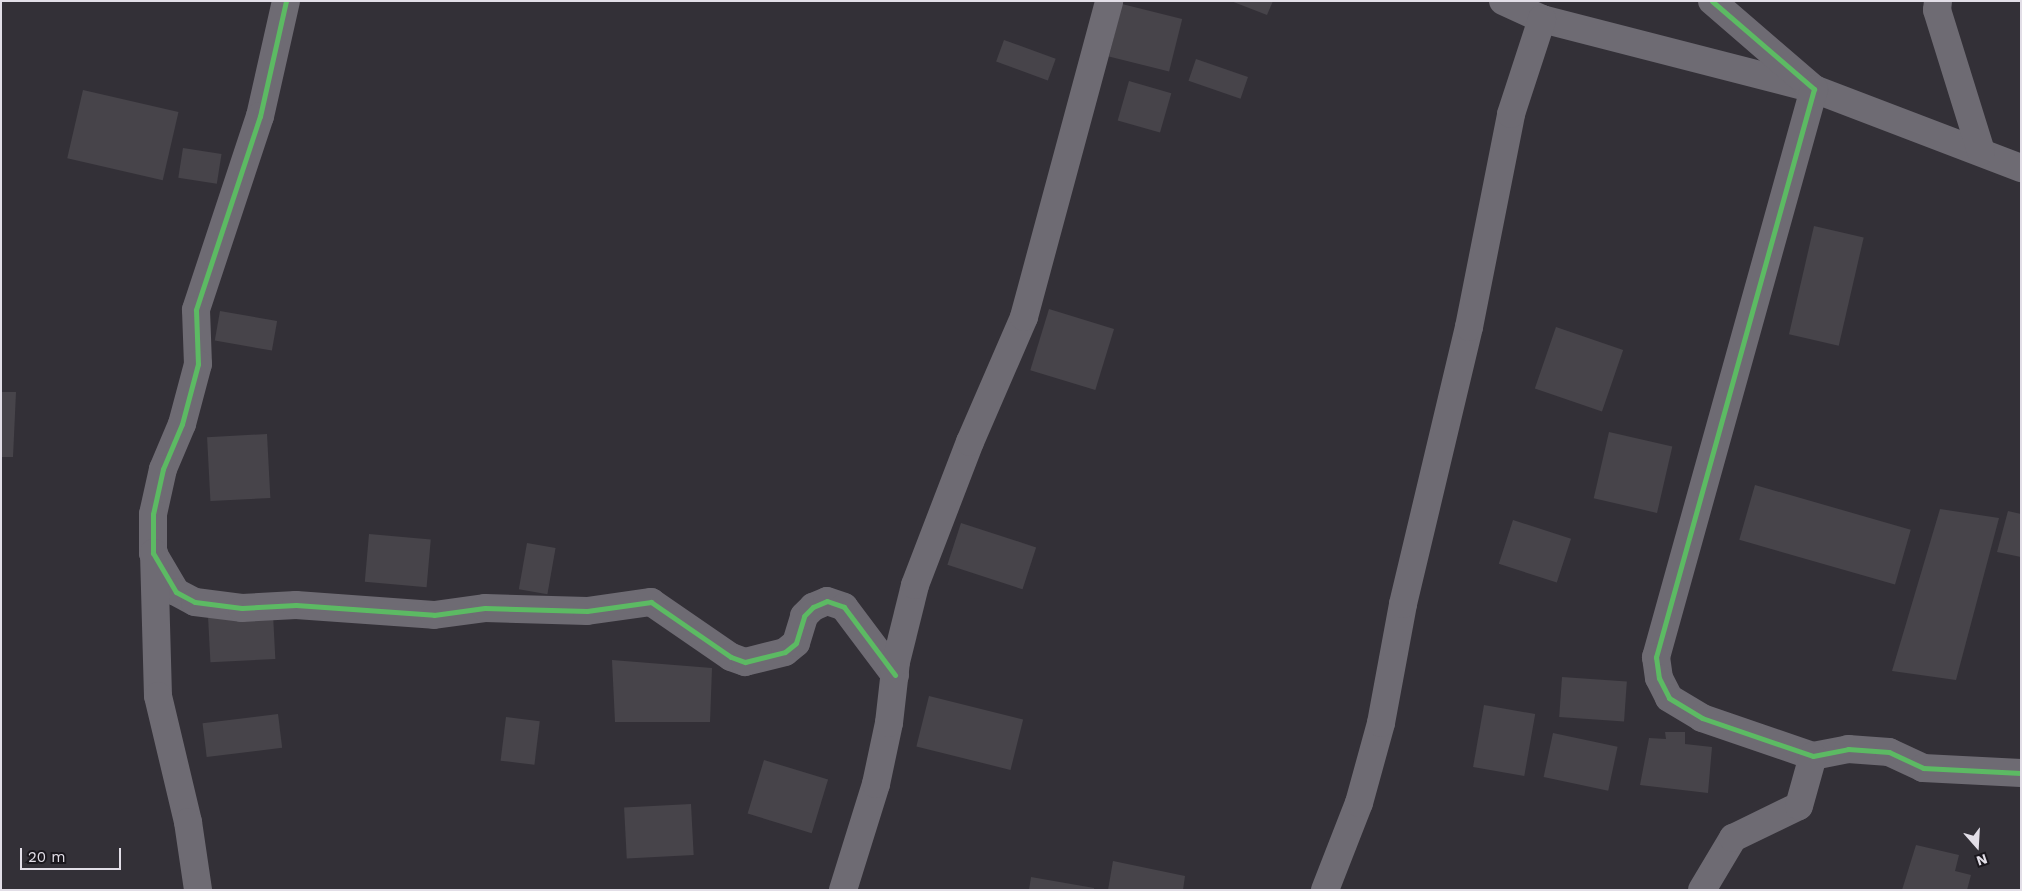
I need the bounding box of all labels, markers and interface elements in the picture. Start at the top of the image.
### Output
north arrow [1952,821,2002,871]
scale bar [22,838,124,870]
text: 20 m [28,848,66,866]
text: N [1974,851,1989,869]

